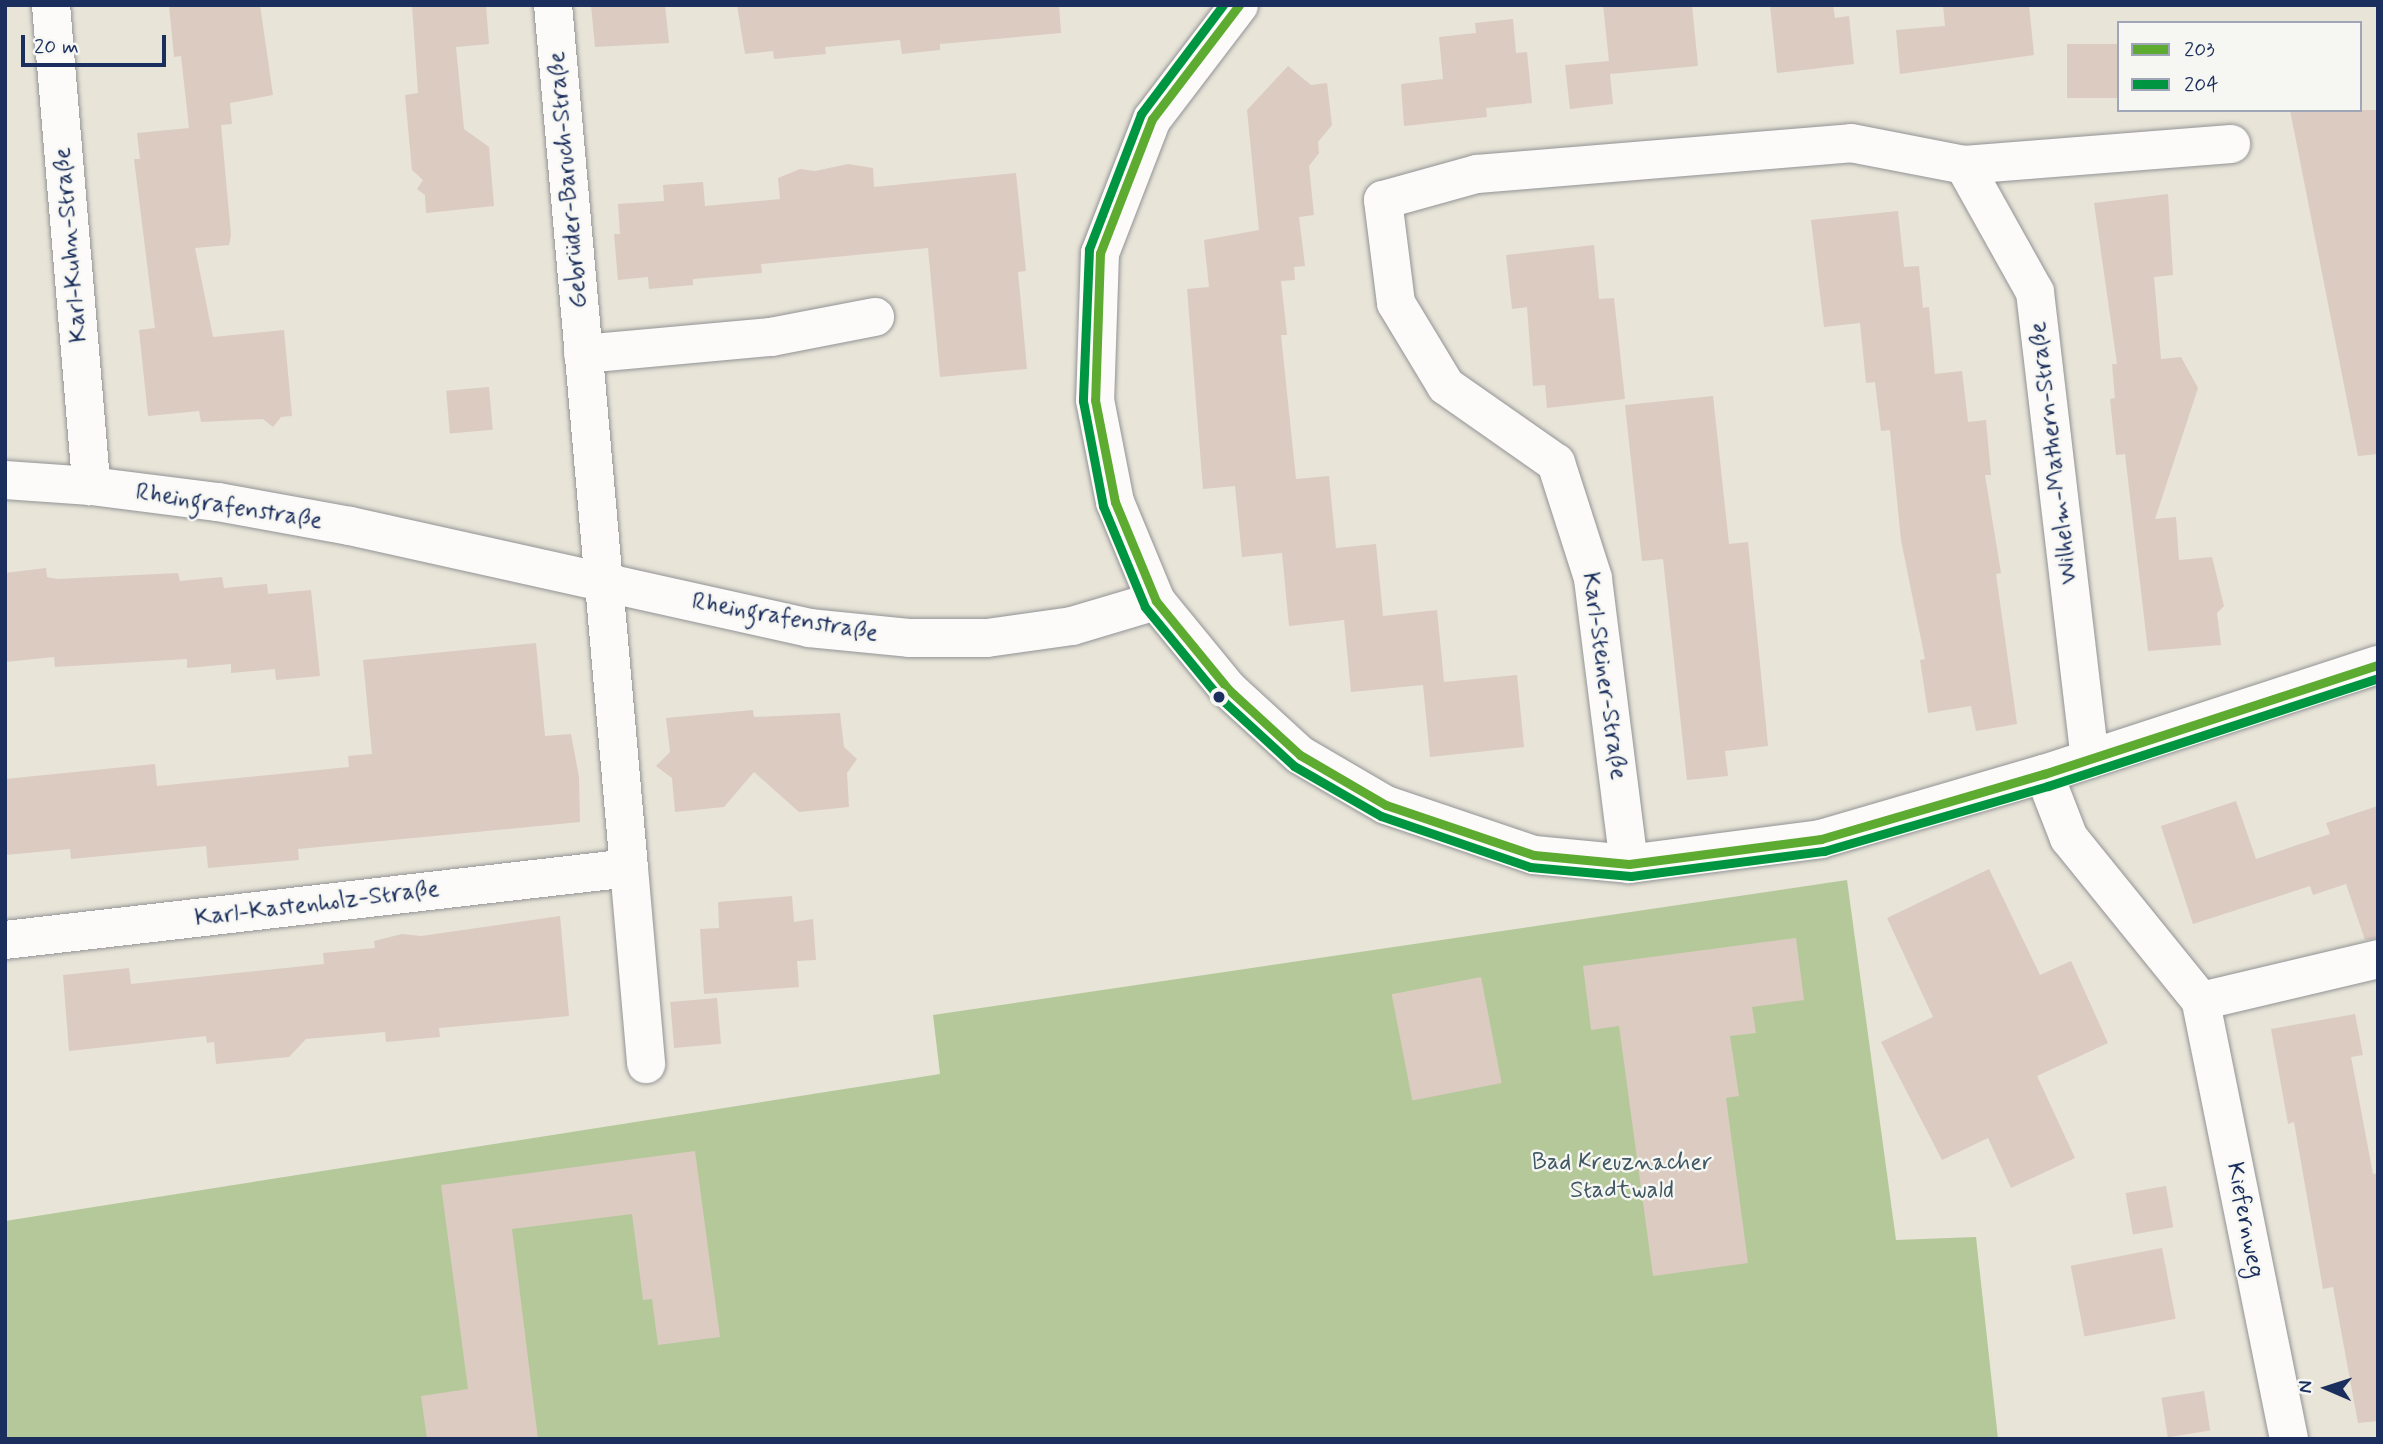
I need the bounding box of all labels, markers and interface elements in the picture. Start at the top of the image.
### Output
scale bar [24,21,170,65]
legend [2117,21,2362,112]
text: 20 m [34,33,79,61]
text: 203 [2184,36,2215,64]
street label: Gebrüder-Baruch-Straße [542,50,594,310]
text: 204 [2184,71,2219,99]
street label: Karl-Kuhn-Straße [48,146,94,344]
street label: Wilhelm-Mathern-Straße [2024,320,2084,586]
street label: Rheingrafenstraße [134,478,324,536]
street label: Karl-Steiner-Straße [1575,571,1633,781]
street label: Rheingrafenstraße [690,587,880,649]
unlabelled marker [1212,690,1226,704]
street label: Karl-Kastenholz-Straße [193,875,441,933]
park label: Bad Kreuznacher Stadtwald [1534,1149,1710,1205]
street label: Kiefernweg [2220,1160,2270,1280]
north arrow [2292,1353,2362,1423]
text: N [2293,1380,2318,1394]

